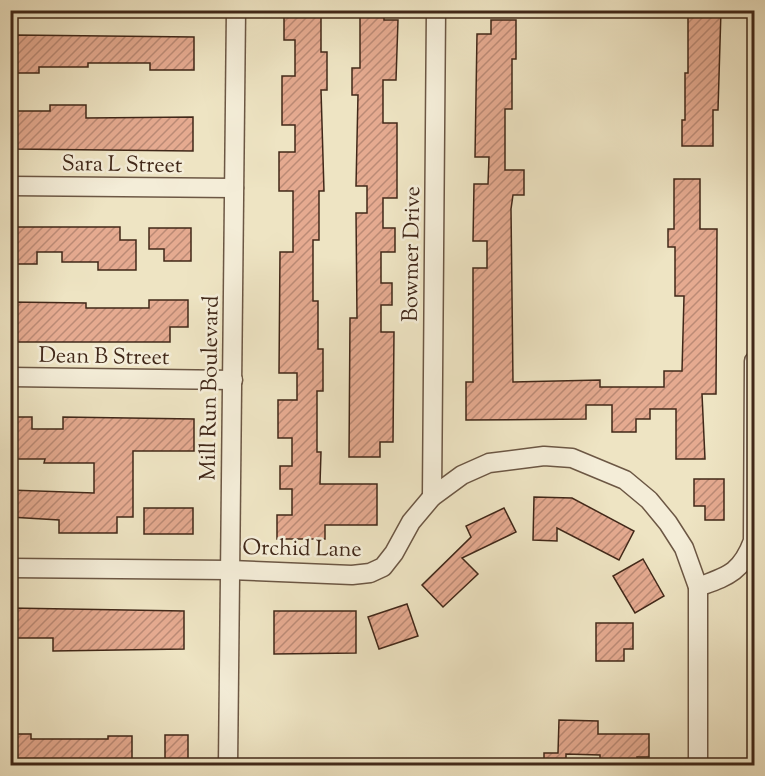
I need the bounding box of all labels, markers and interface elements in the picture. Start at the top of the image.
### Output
street label: Sara L Street [61,149,183,183]
street label: Bowmer Drive [396,186,430,322]
street label: Mill Run Boulevard [193,295,229,481]
street label: Dean B Street [38,341,170,375]
street label: Orchid Lane [242,533,362,567]

